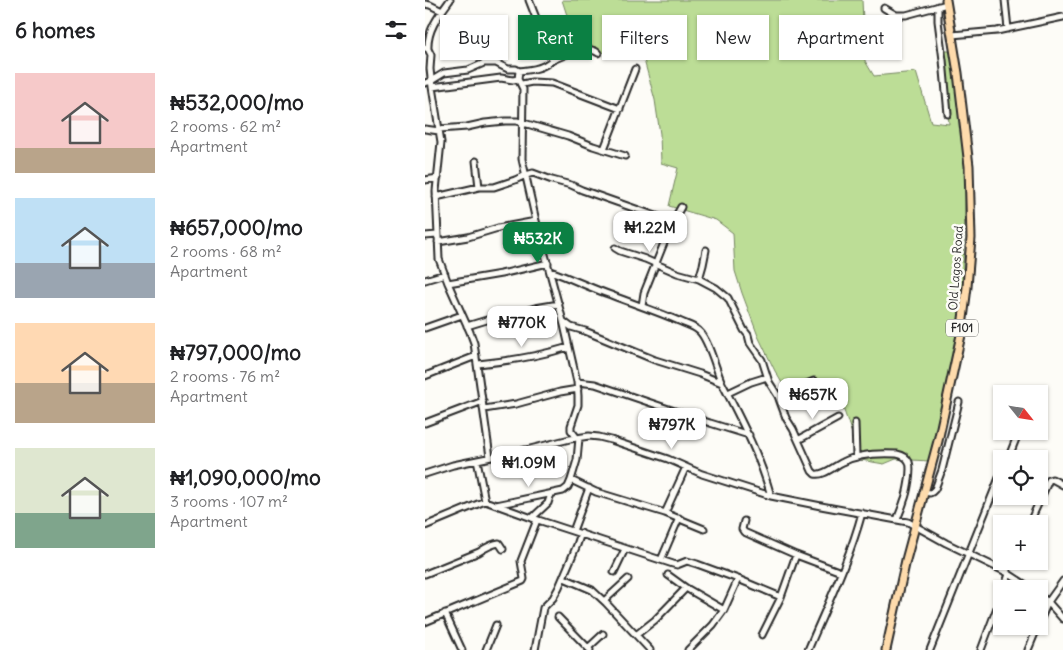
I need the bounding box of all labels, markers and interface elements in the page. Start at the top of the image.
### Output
chip: Buy [440,15,508,60]
chip: Rent [518,15,592,60]
chip: Filters [602,15,687,60]
chip: New [697,15,769,60]
chip: Apartment [779,15,902,60]
icon: filters [382,16,410,44]
text: 6 homes [15,17,95,44]
text: ₦532,000/mo [170,89,304,116]
icon: home [55,93,115,153]
text: 2 rooms · 62 m² [170,116,281,136]
text: Apartment [170,136,248,156]
pin: ₦1.22M [609,210,691,253]
text: ₦657,000/mo [170,214,303,241]
text: ₦1.22M [624,217,676,237]
icon: home [55,218,115,278]
pin: ₦532K [503,222,573,264]
street label: Old Lagos Road [945,225,966,311]
text: ₦532K [514,228,562,248]
text: 2 rooms · 68 m² [170,241,282,261]
text: Apartment [170,261,248,281]
pin: ₦770K [487,306,557,348]
text: ₦770K [498,312,546,332]
road number: F101 [946,319,978,336]
text: ₦797,000/mo [170,339,301,366]
icon: home [55,343,115,403]
text: 2 rooms · 76 m² [170,366,280,386]
pin: ₦657K [778,378,848,420]
text: ₦657K [789,384,837,404]
north arrow [993,385,1047,440]
map controls [993,385,1048,635]
text: Apartment [170,386,248,406]
pin: ₦797K [637,408,707,450]
text: ₦797K [649,414,695,434]
pin: ₦1.09M [488,446,570,488]
button: locate [993,450,1048,505]
text: ₦1.09M [502,452,556,472]
text: ₦1,090,000/mo [170,464,321,491]
icon: home [55,468,115,528]
text: 3 rooms · 107 m² [170,491,288,511]
text: Apartment [170,511,248,531]
button: + [993,515,1048,570]
button: − [993,580,1048,635]

